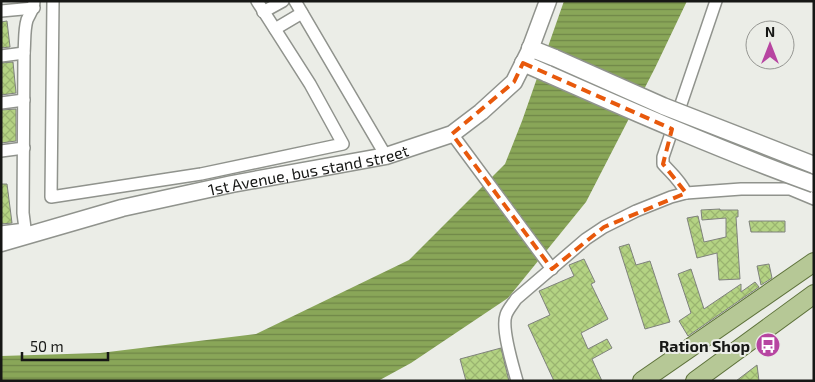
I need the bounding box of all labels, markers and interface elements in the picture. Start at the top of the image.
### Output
north arrow [745,20,795,70]
text: N [765,23,775,40]
street label: 1st Avenue, bus stand street [206,140,411,198]
scale bar [22,330,109,362]
bus stop icon: Ration Shop [755,332,781,358]
place label: Ration Shop [659,336,750,355]
text: 50 m [30,337,64,355]

